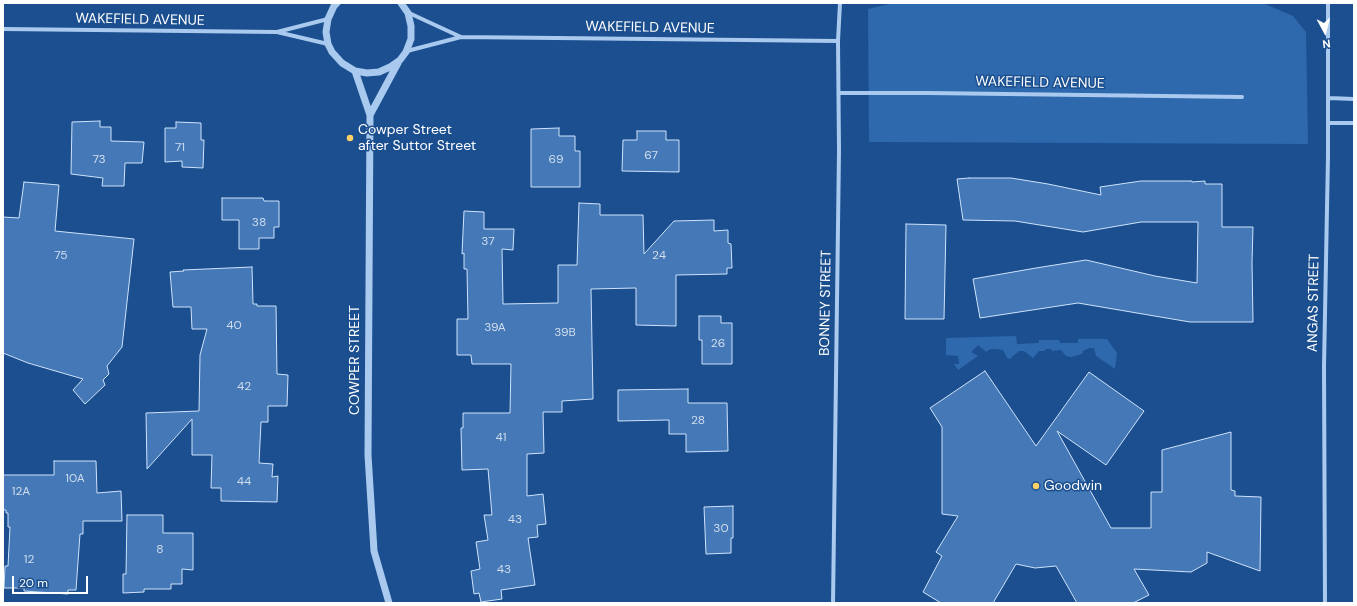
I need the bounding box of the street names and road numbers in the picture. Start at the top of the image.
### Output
street label: WAKEFIELD AVENUE [75,10,205,30]
street label: WAKEFIELD AVENUE [585,18,715,38]
street label: WAKEFIELD AVENUE [975,73,1105,93]
street label: BONNEY STREET [817,250,835,356]
street label: ANGAS STREET [1305,254,1323,352]
street label: COWPER STREET [347,305,363,415]

